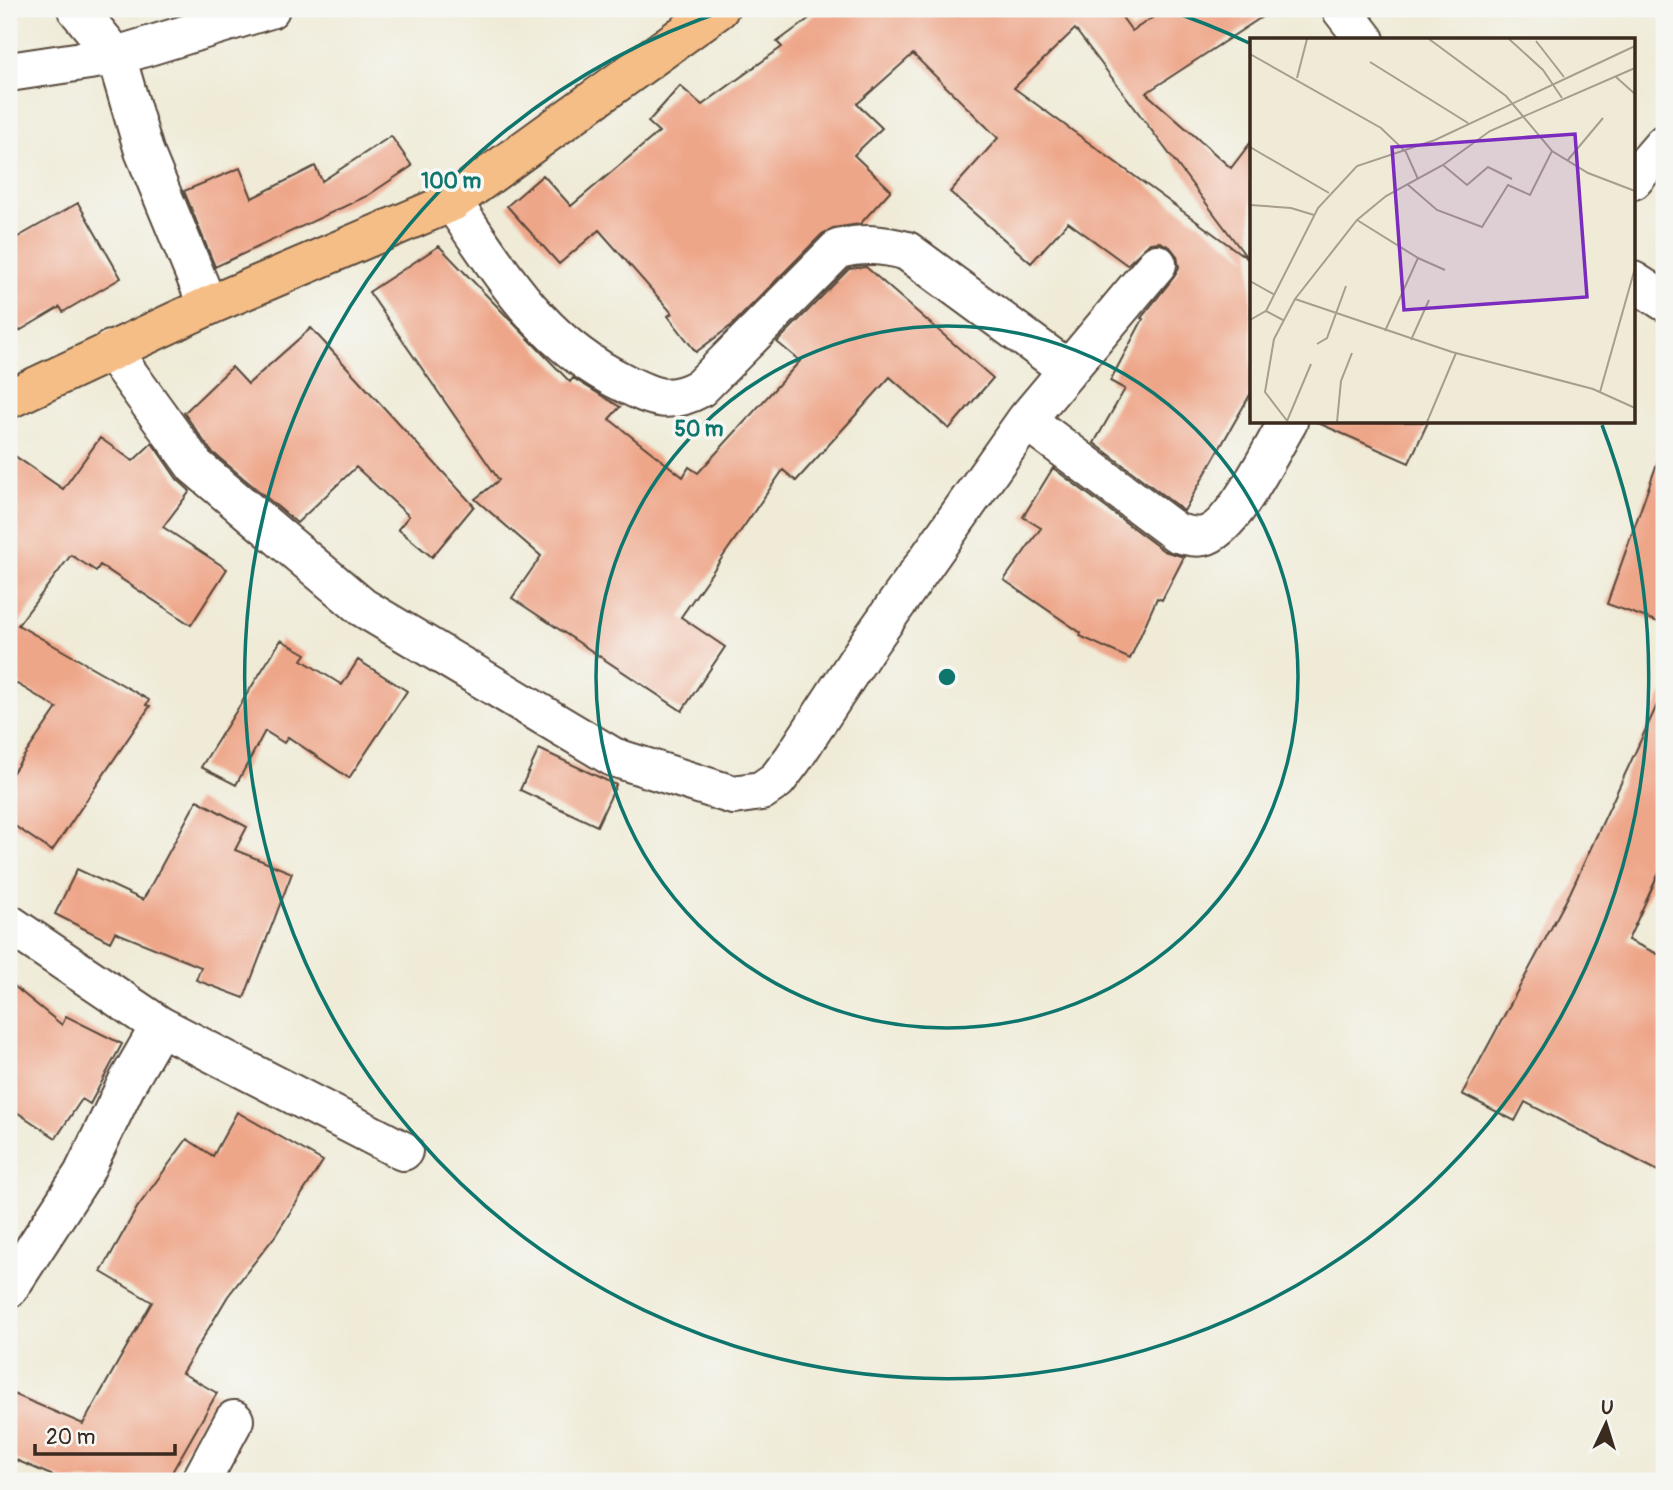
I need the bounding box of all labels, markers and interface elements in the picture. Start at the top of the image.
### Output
inset map [1250,38,1634,424]
text: 100 m [421,168,481,195]
text: 50 m [675,416,724,443]
centre of rings [935,665,959,689]
north arrow [1572,1388,1642,1458]
text: U [1600,1396,1614,1420]
scale bar [35,1413,175,1457]
text: 20 m [46,1424,95,1451]

